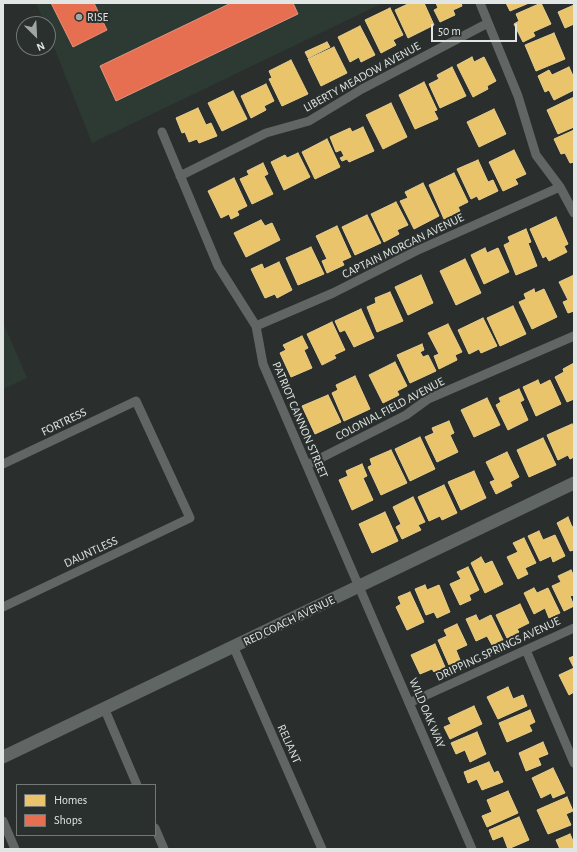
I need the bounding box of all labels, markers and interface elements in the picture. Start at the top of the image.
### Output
place label: RISE [87,10,108,24]
marker: RISE [74,12,84,22]
north arrow [16,16,56,56]
scale bar [433,16,519,42]
text: 50 m [438,25,461,37]
street label: LIBERTY MEADOW AVENUE [301,39,423,115]
text: N [35,40,46,53]
street label: CAPTAIN MORGAN AVENUE [340,210,466,282]
street label: PATRIOT CANNON STREET [269,360,331,480]
street label: COLONIAL FIELD AVENUE [333,374,447,444]
street label: FORTRESS [39,405,89,439]
street label: DAUNTLESS [62,533,120,571]
street label: RED COACH AVENUE [241,593,337,649]
street label: DRIPPING SPRINGS AVENUE [433,614,563,684]
street label: WILD OAK WAY [406,676,448,750]
street label: RELIANT [274,722,304,766]
legend [16,784,156,836]
text: Homes [54,794,87,806]
text: Shops [54,814,82,826]

